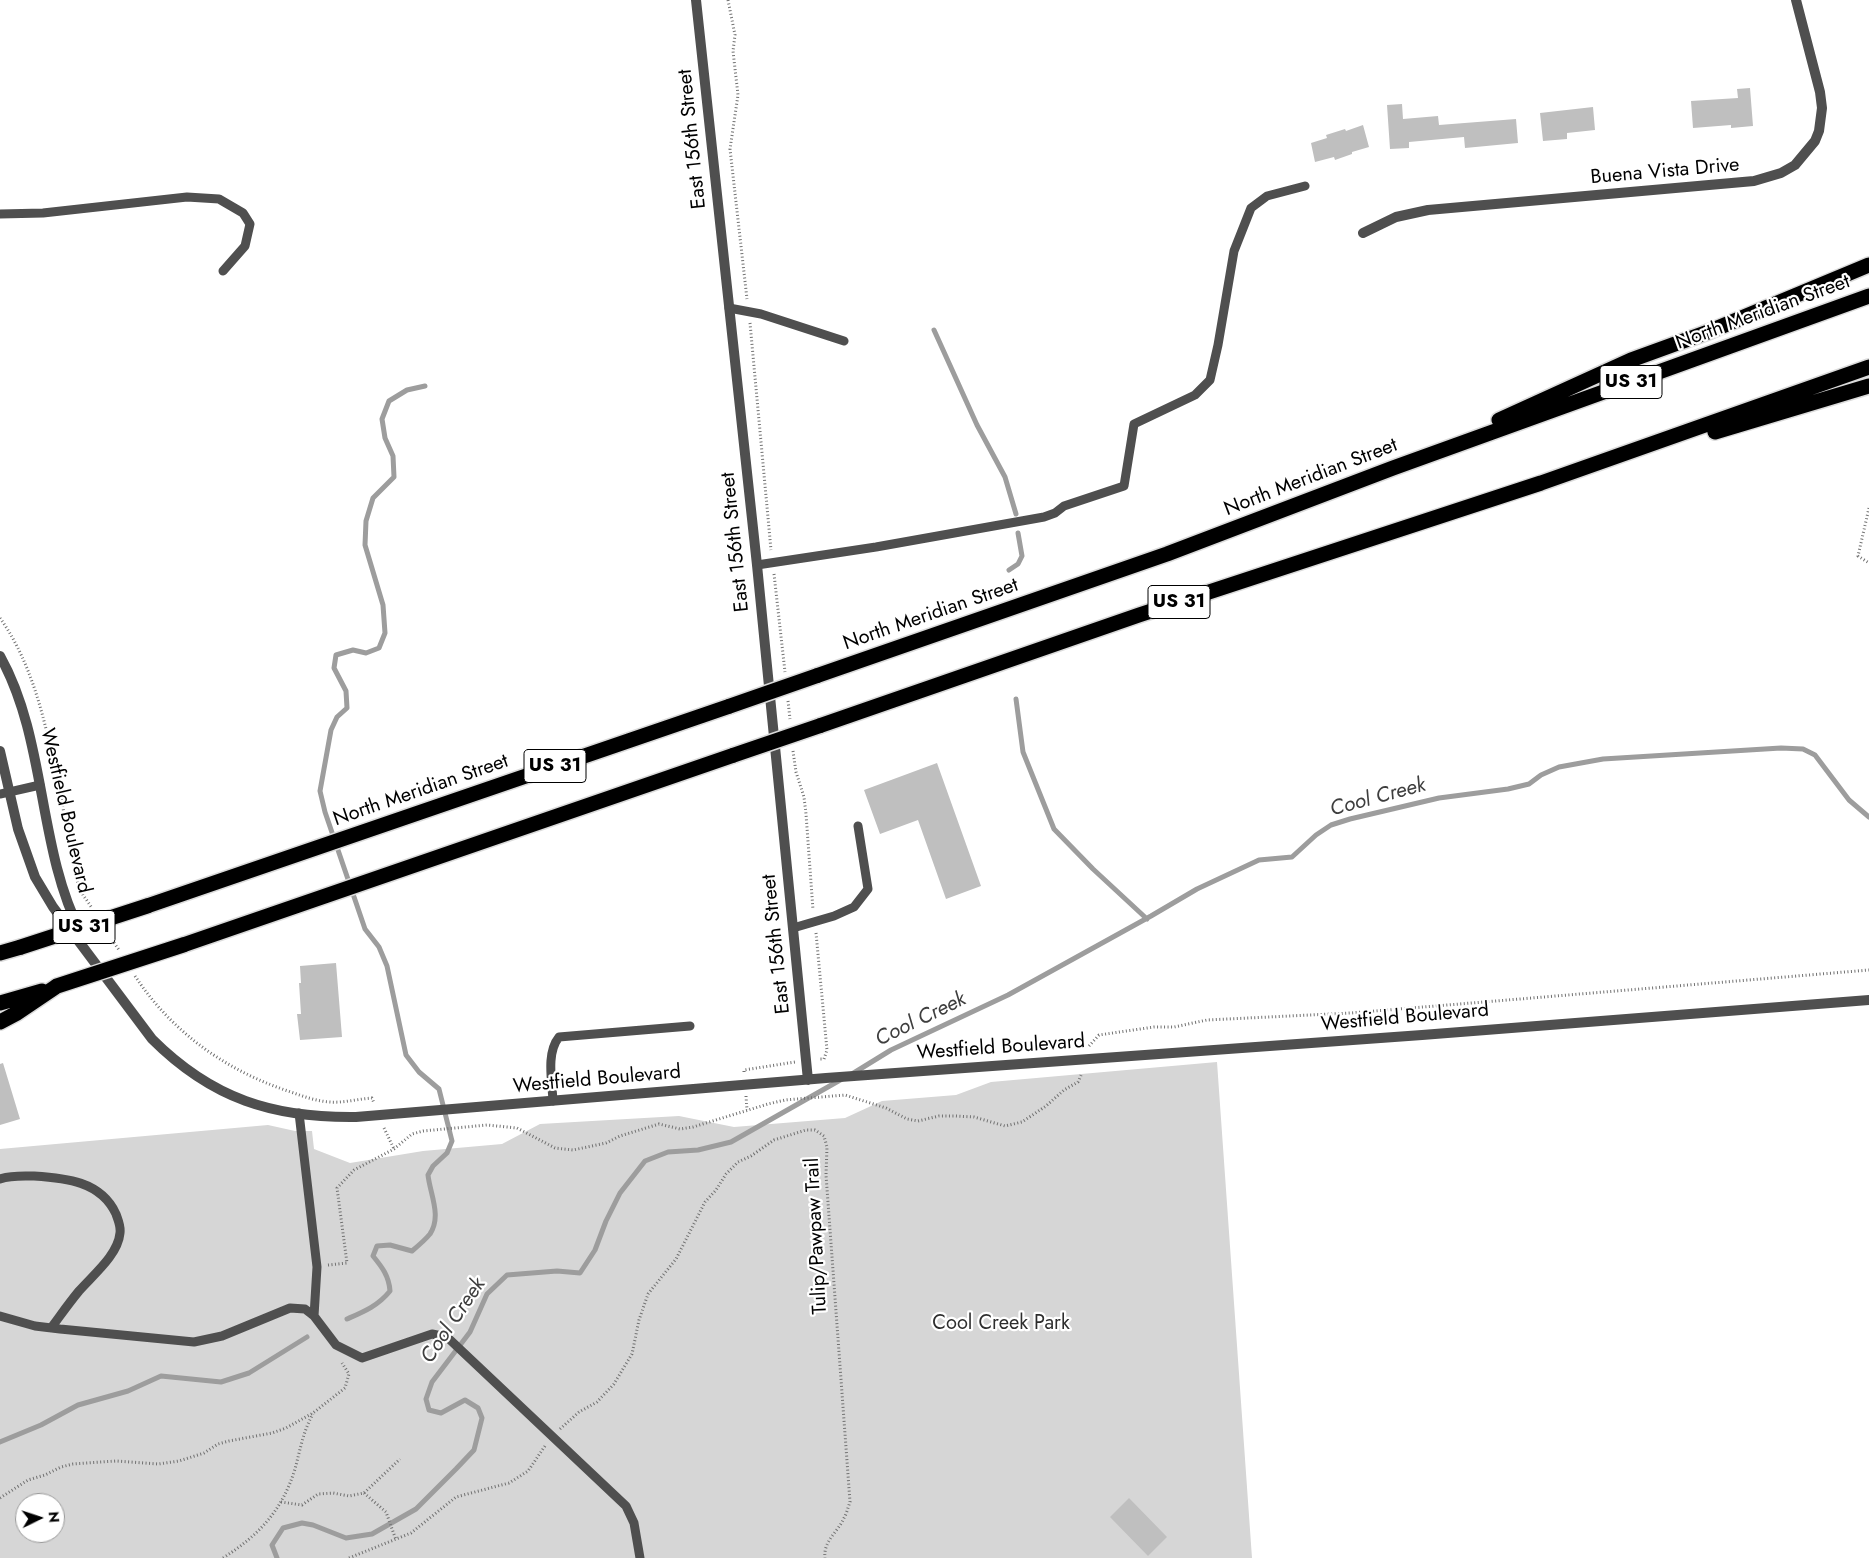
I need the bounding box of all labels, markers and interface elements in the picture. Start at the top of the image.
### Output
street label: East 156th Street [674,68,712,210]
street label: Buena Vista Drive [1590,154,1740,190]
street label: North Meridian Street [1673,270,1853,356]
road number: US 31 [1600,366,1662,398]
street label: North Meridian Street [1221,434,1401,522]
street label: East 156th Street [717,471,755,613]
street label: North Meridian Street [840,574,1022,656]
road number: US 31 [1148,586,1210,618]
street label: Westfield Boulevard [34,726,96,896]
road number: US 31 [524,749,586,782]
street label: North Meridian Street [330,750,512,832]
water label: Cool Creek [1327,773,1429,823]
street label: East 156th Street [758,873,796,1015]
road number: US 31 [53,910,115,944]
water label: Cool Creek [872,987,970,1053]
street label: Westfield Boulevard [1320,999,1490,1037]
street label: Westfield Boulevard [916,1030,1086,1066]
street label: Westfield Boulevard [512,1061,682,1099]
street label: Tulip/Pawpaw Trail [801,1157,833,1315]
water label: Cool Creek [416,1273,492,1369]
park label: Cool Creek Park [932,1312,1070,1336]
north arrow [15,1493,65,1543]
text: N [44,1511,64,1523]

